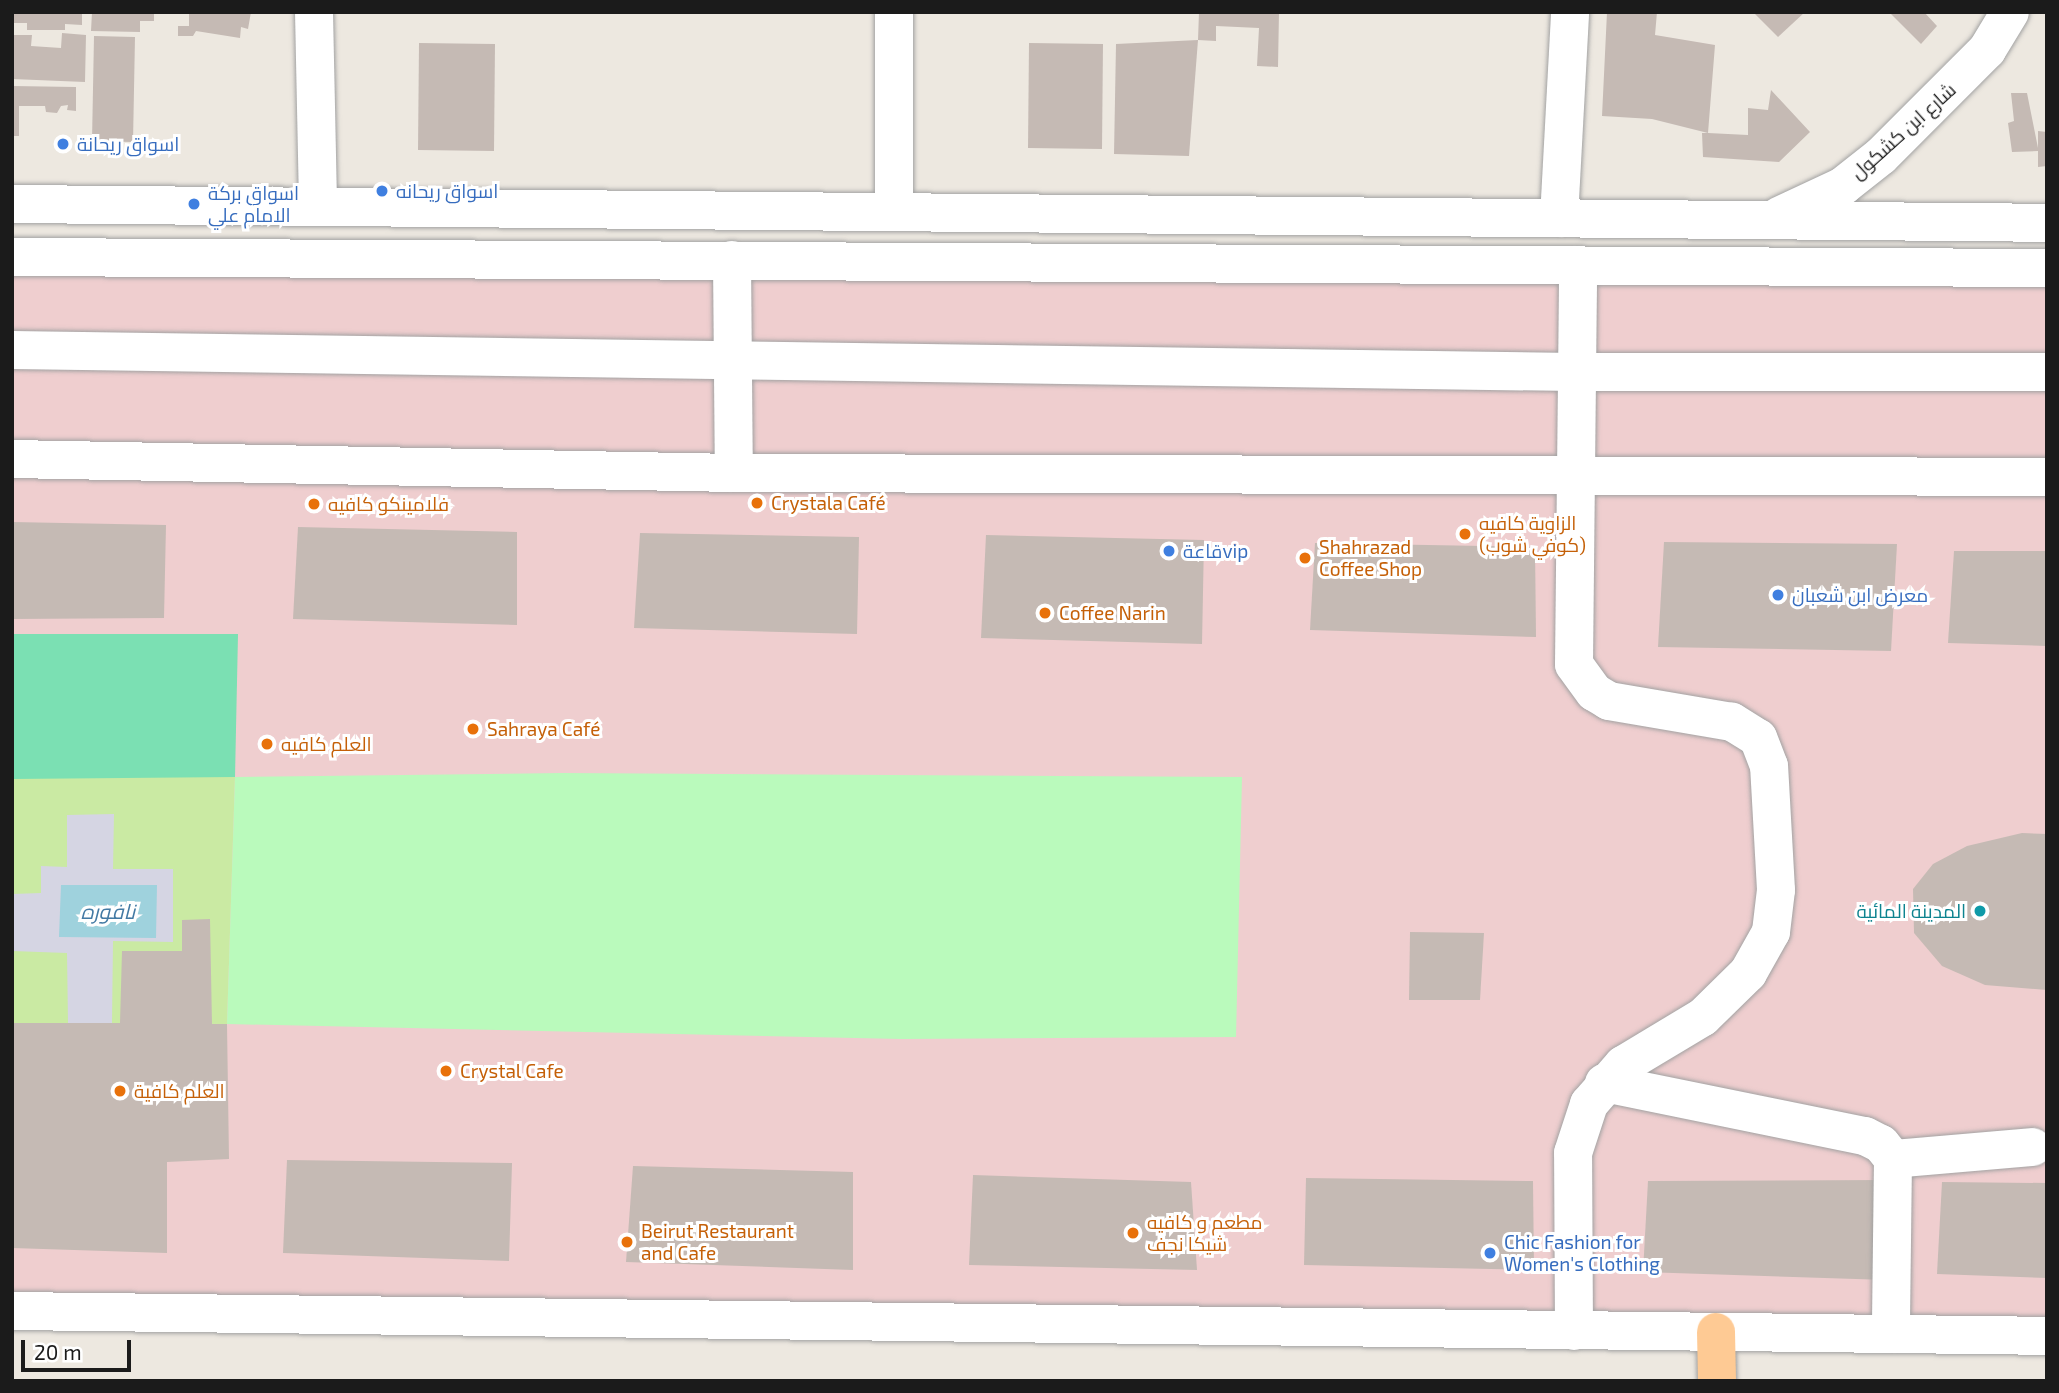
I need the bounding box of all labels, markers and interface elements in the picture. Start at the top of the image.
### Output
street label: شارع ابن كشكول [1846,78,1960,184]
place label: اسواق ريحانة [77,133,179,155]
marker: اسواق ريحانة [55,136,71,152]
place label: اسواق ريحانه [396,180,498,202]
place label: اسواق بركة الامام علي [208,182,299,226]
marker: اسواق ريحانه [374,183,390,199]
marker: اسواق بركة الامام علي [186,196,202,212]
place label: Crystala Café [771,492,886,514]
place label: فلامينكو كافيه [328,493,449,515]
marker: Crystala Café [749,495,765,511]
marker: فلامينكو كافيه [306,496,322,512]
place label: الزاوية كافيه (كوفي شوب) [1479,512,1586,556]
marker: الزاوية كافيه (كوفي شوب) [1457,526,1473,542]
place label: Shahrazad Coffee Shop [1319,536,1422,580]
place label: قاعةvip [1183,540,1248,562]
marker: قاعةvip [1161,543,1177,559]
marker: Shahrazad Coffee Shop [1297,550,1313,566]
place label: معرض ابن شعبان [1792,584,1928,606]
marker: معرض ابن شعبان [1770,587,1786,603]
place label: Coffee Narin [1059,602,1166,624]
marker: Coffee Narin [1037,605,1053,621]
place label: Sahraya Café [487,718,600,740]
marker: Sahraya Café [465,721,481,737]
place label: العلم كافيه [281,733,372,755]
marker: العلم كافيه [259,736,275,752]
water label: نافوره [81,898,135,924]
place label: المدينة المائية [1856,900,1966,922]
marker: المدينة المائية [1972,903,1988,919]
place label: Crystal Cafe [460,1060,564,1082]
marker: Crystal Cafe [438,1063,454,1079]
place label: العلم كافية [134,1080,225,1102]
marker: العلم كافية [112,1083,128,1099]
place label: مطعم و كافيه شيكا نجف [1147,1211,1262,1255]
place label: Beirut Restaurant and Cafe [641,1220,794,1264]
marker: مطعم و كافيه شيكا نجف [1125,1225,1141,1241]
place label: Chic Fashion for Women's Clothing [1504,1231,1660,1275]
marker: Beirut Restaurant and Cafe [619,1234,635,1250]
marker: Chic Fashion for Women's Clothing [1482,1245,1498,1261]
scale bar [24,1326,135,1370]
text: 20 m [34,1339,82,1364]

